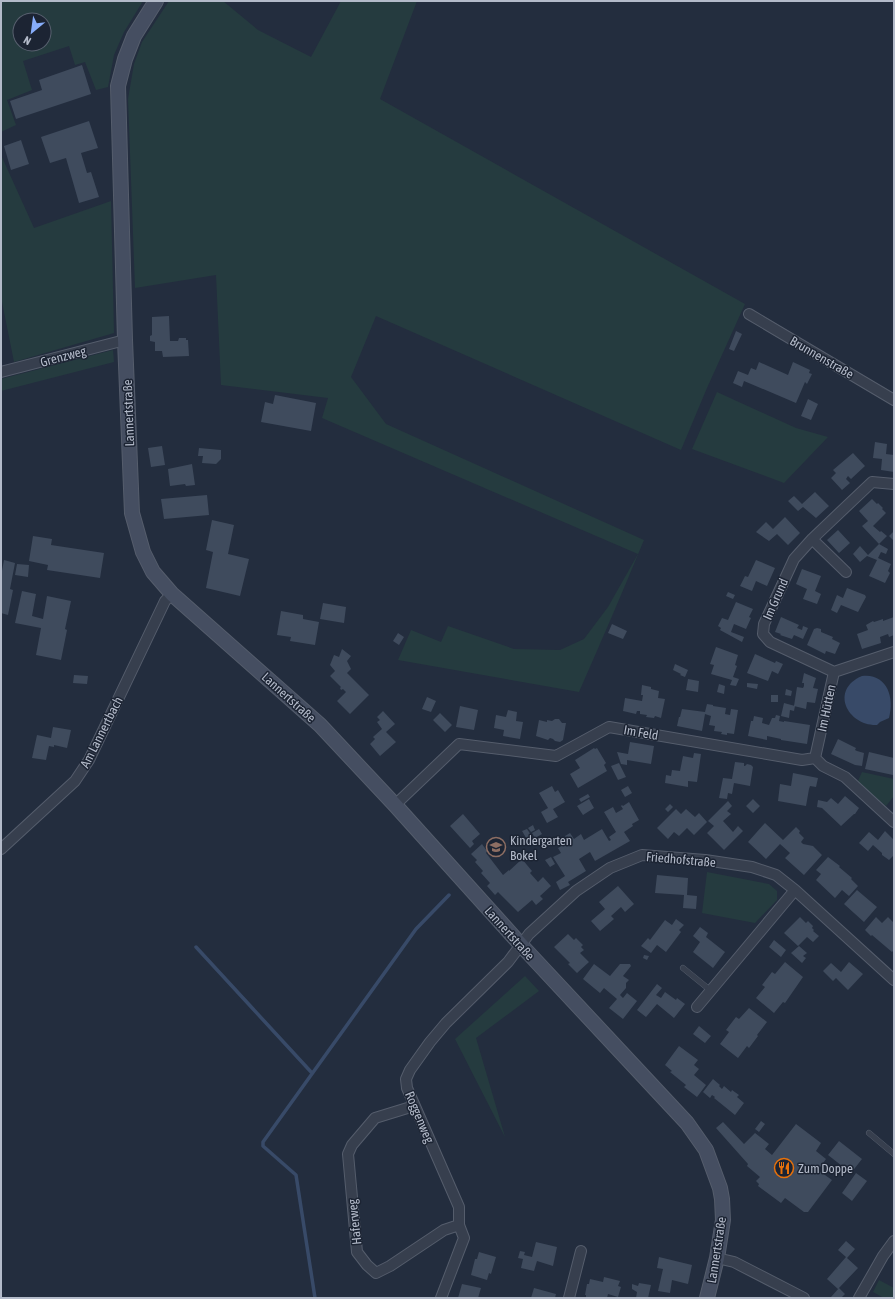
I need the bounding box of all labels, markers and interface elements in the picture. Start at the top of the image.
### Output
north arrow [12,12,52,52]
text: N [21,34,33,48]
street label: Brunnenstraße [787,333,856,382]
street label: Grenzweg [39,343,88,370]
street label: Lannertstraße [120,379,137,447]
street label: Im Grund [760,576,791,622]
street label: Lannertstraße [259,669,319,725]
street label: Im Hütten [814,683,839,733]
street label: Am Lannertbach [77,694,126,770]
street label: Im Feld [622,722,659,743]
place label: Kindergarten Bokel [510,833,572,863]
school or university icon: Kindergarten Bokel [485,836,507,858]
street label: Friedhofstraße [646,849,716,870]
street label: Lannertstraße [482,903,538,963]
street label: Roggenweg [402,1089,437,1146]
restaurant icon: Zum Doppe [773,1157,795,1179]
place label: Zum Doppe [798,1161,853,1176]
street label: Haferweg [345,1198,364,1246]
street label: Lannertstraße [704,1216,729,1284]

